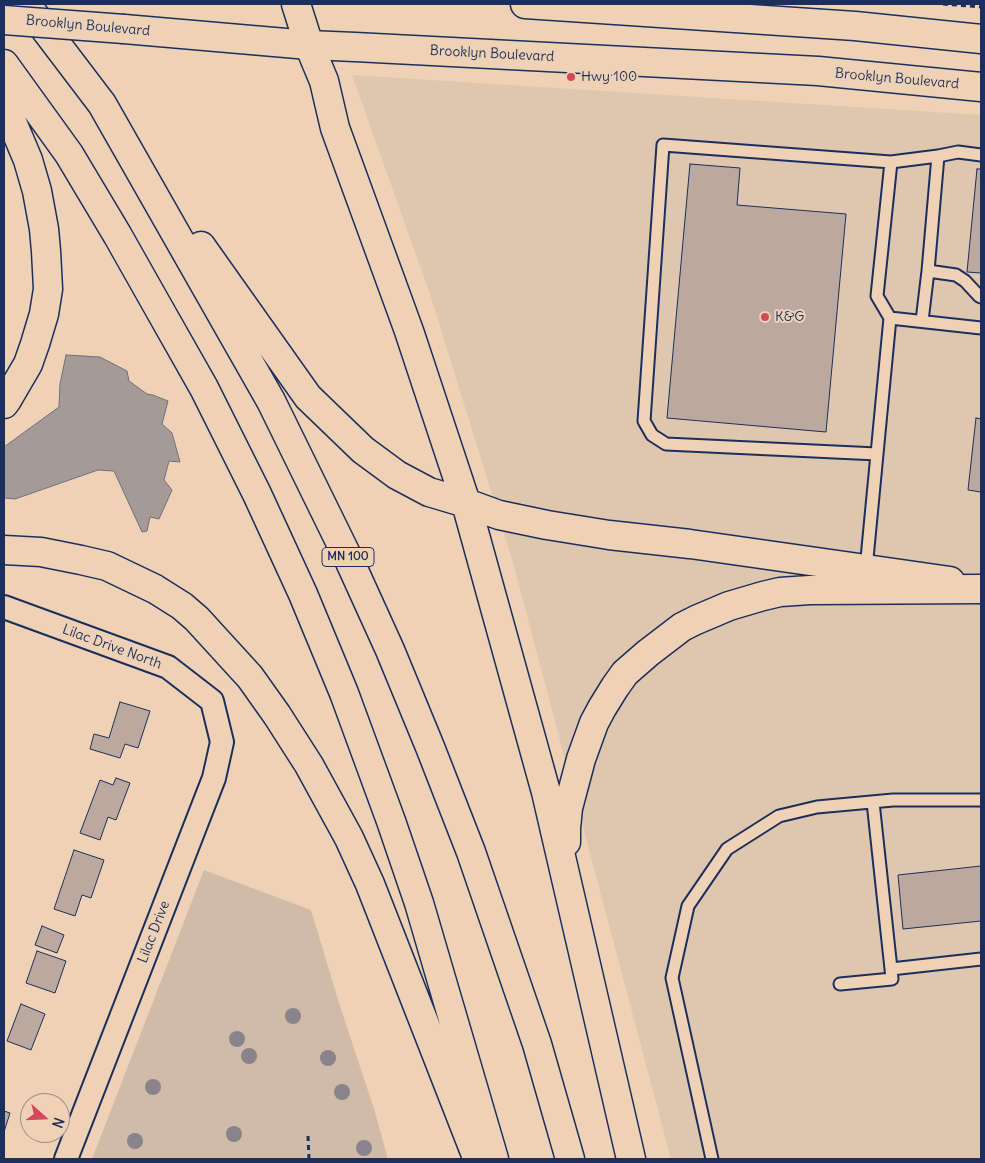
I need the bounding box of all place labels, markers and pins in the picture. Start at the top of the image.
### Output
place label: Hwy 100 [581,69,637,85]
marker: Hwy 100 [565,71,577,83]
place label: K&G [775,309,804,325]
marker: K&G [759,311,771,323]

